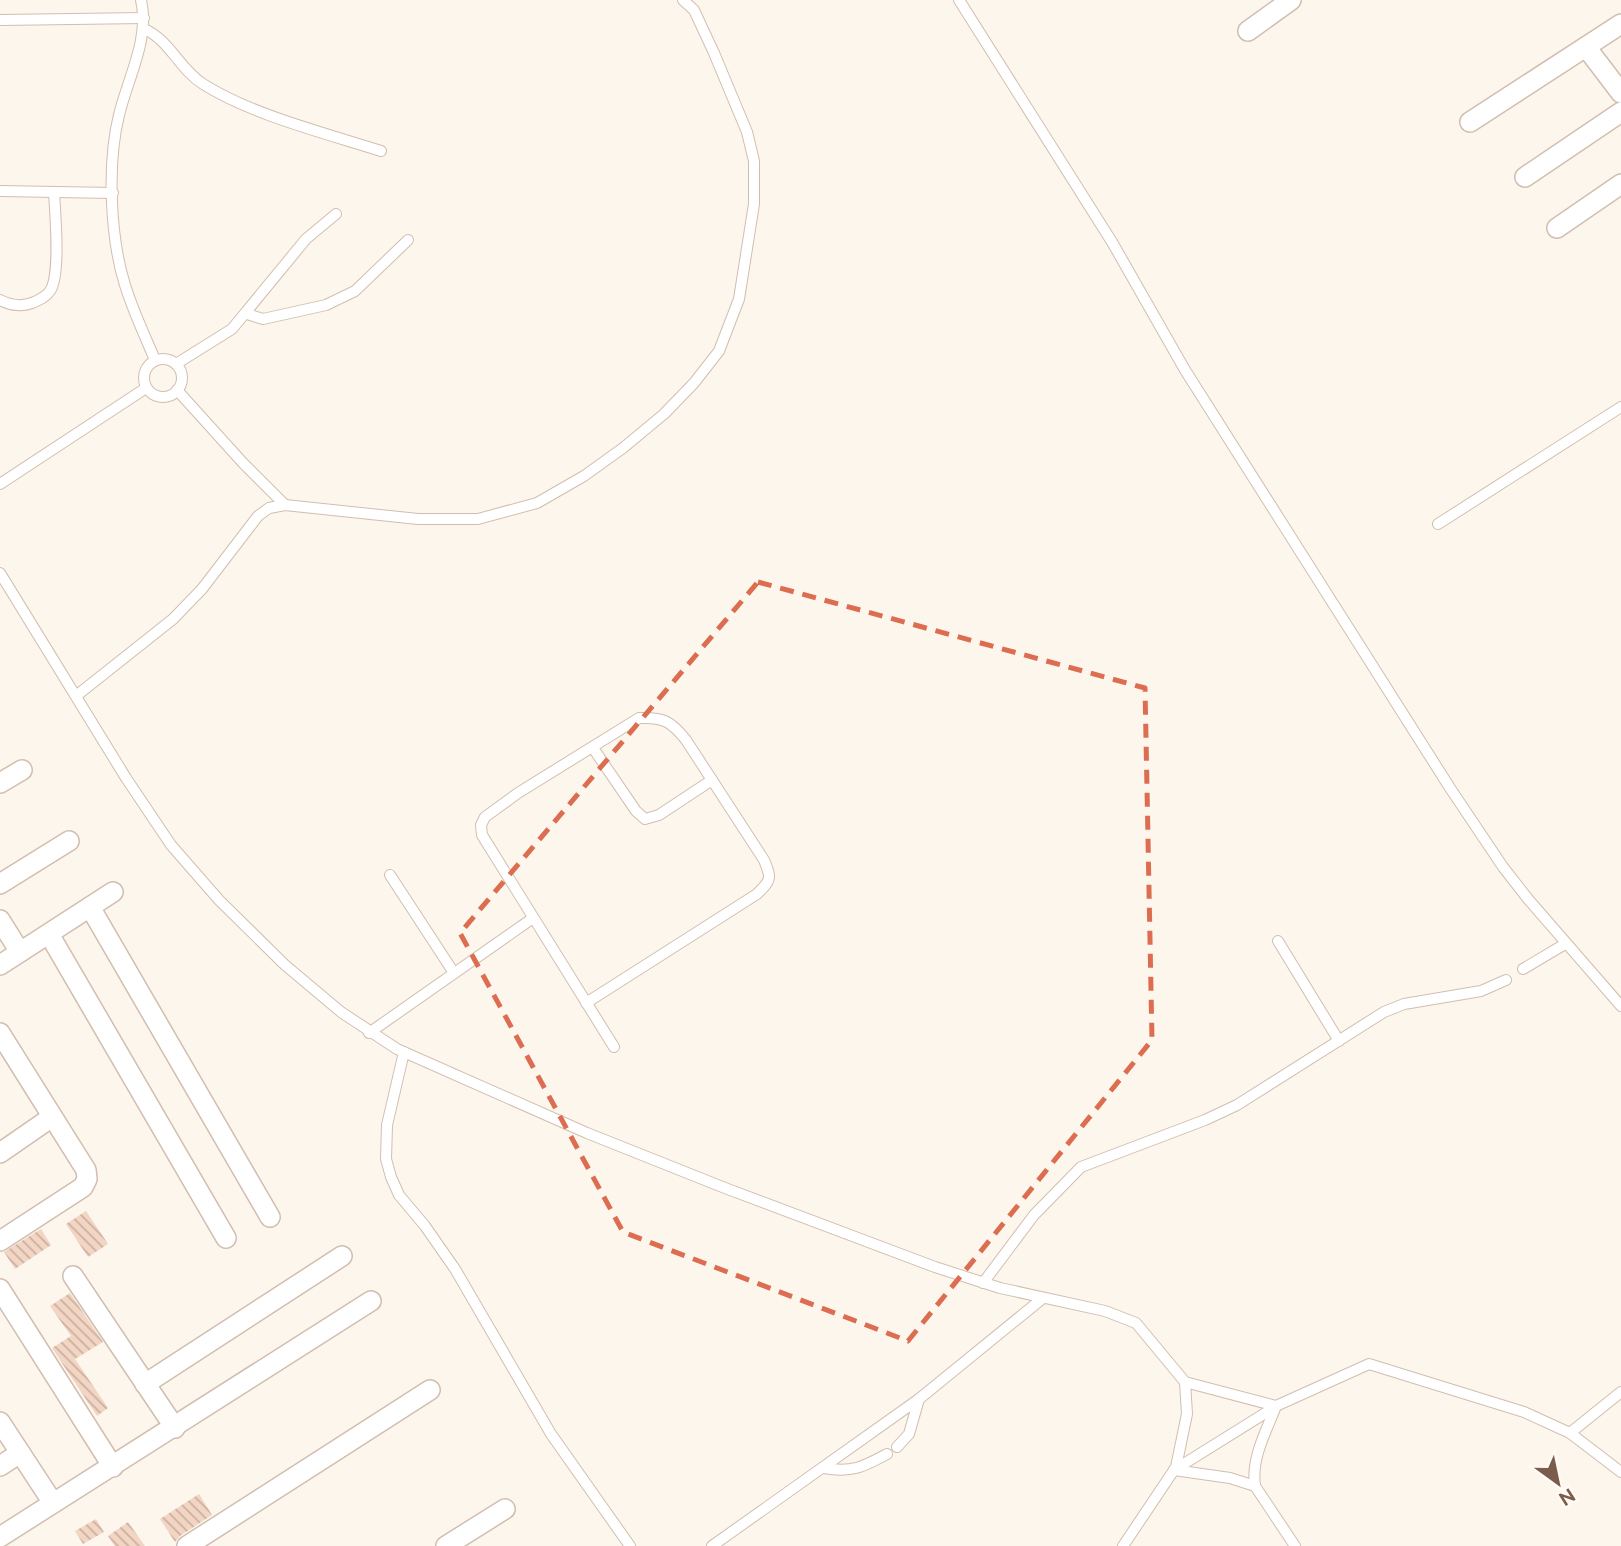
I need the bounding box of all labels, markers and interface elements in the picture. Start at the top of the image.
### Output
north arrow [1523,1448,1593,1518]
text: N [1555,1484,1579,1510]

